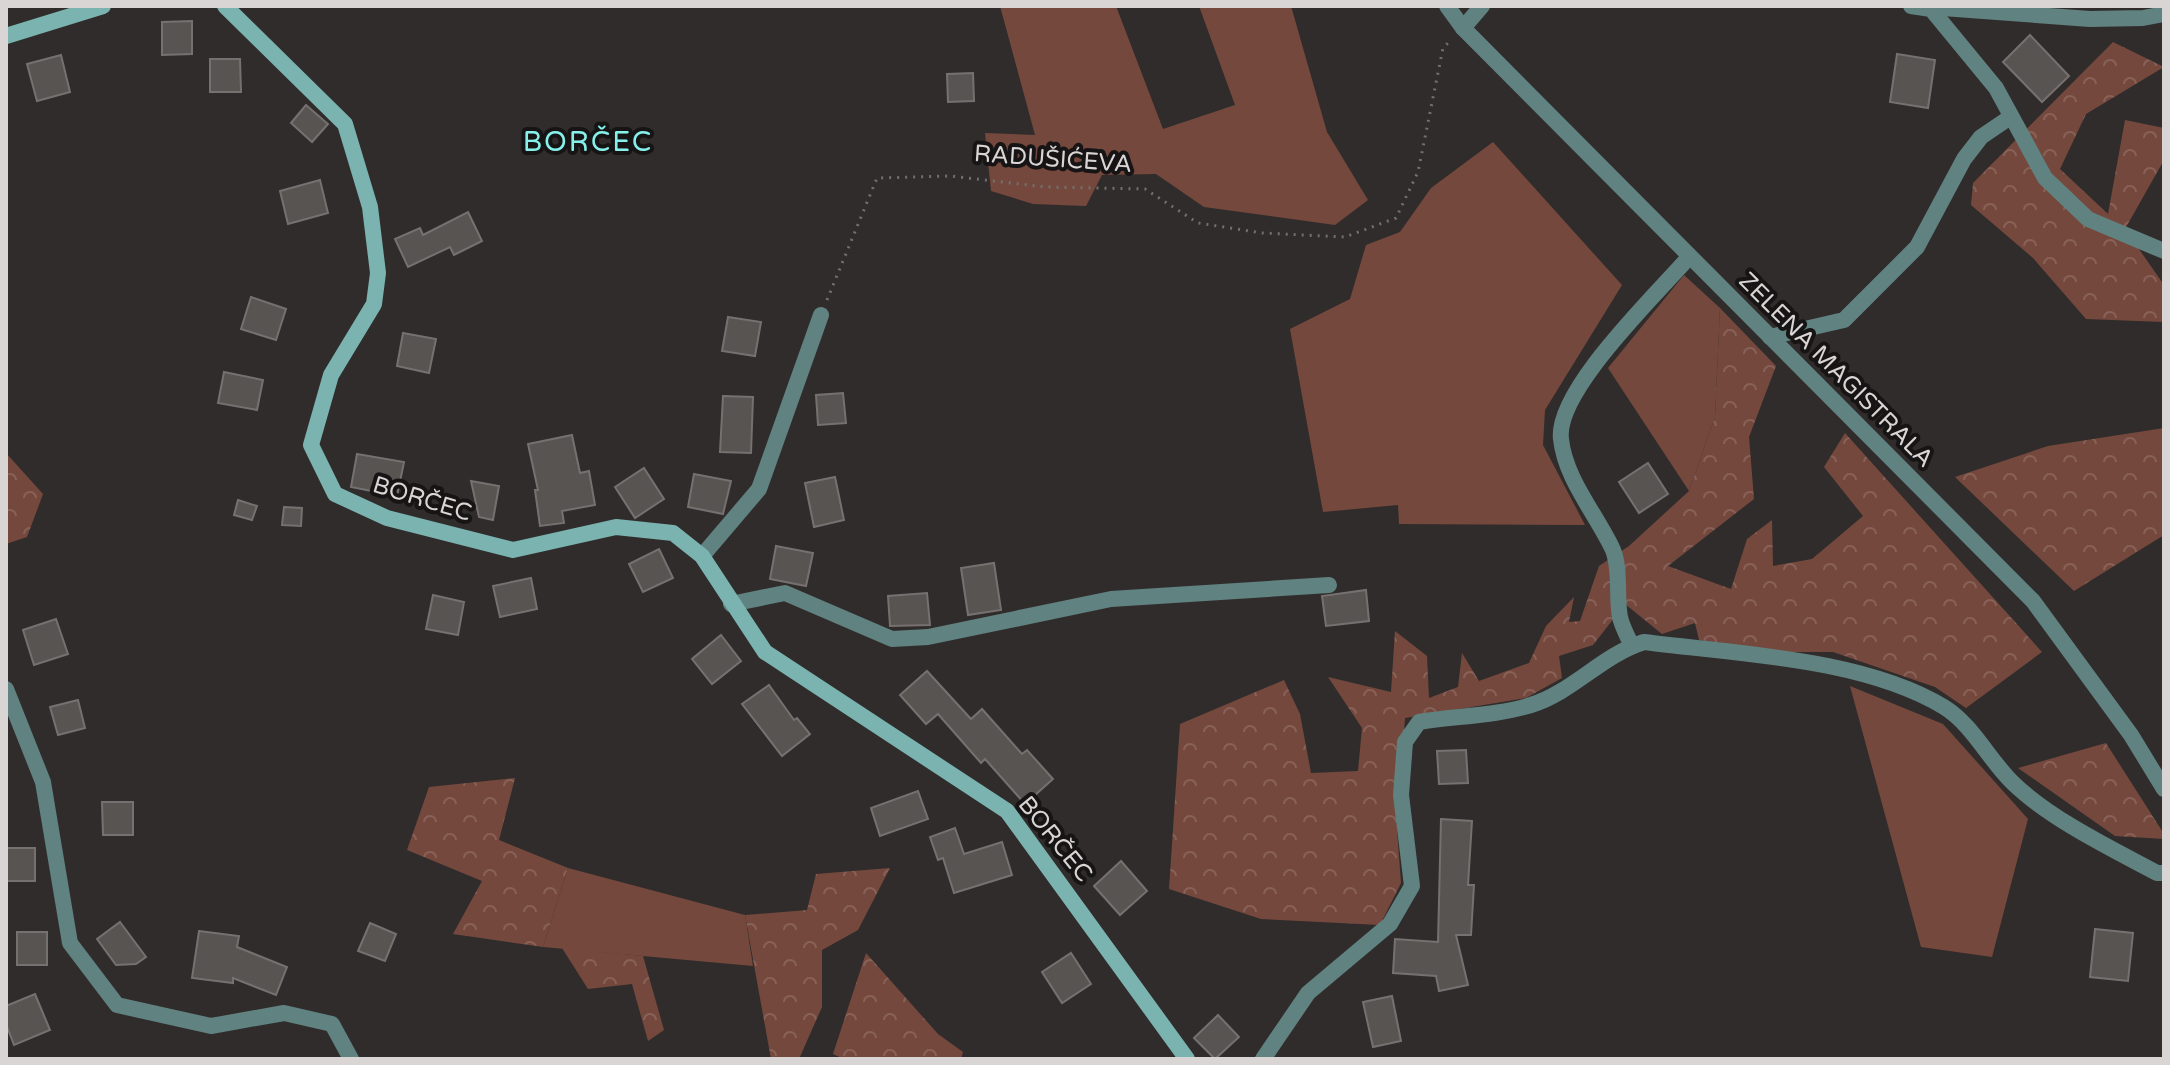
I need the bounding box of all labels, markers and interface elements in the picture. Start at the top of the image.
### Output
district label: BORČEC [523,125,653,159]
street label: RADUŠIĆEVA [973,138,1133,179]
street label: ZELENA MAGISTRALA [1733,267,1939,473]
street label: BORČEC [369,470,475,528]
street label: BORČEC [1012,790,1098,888]

